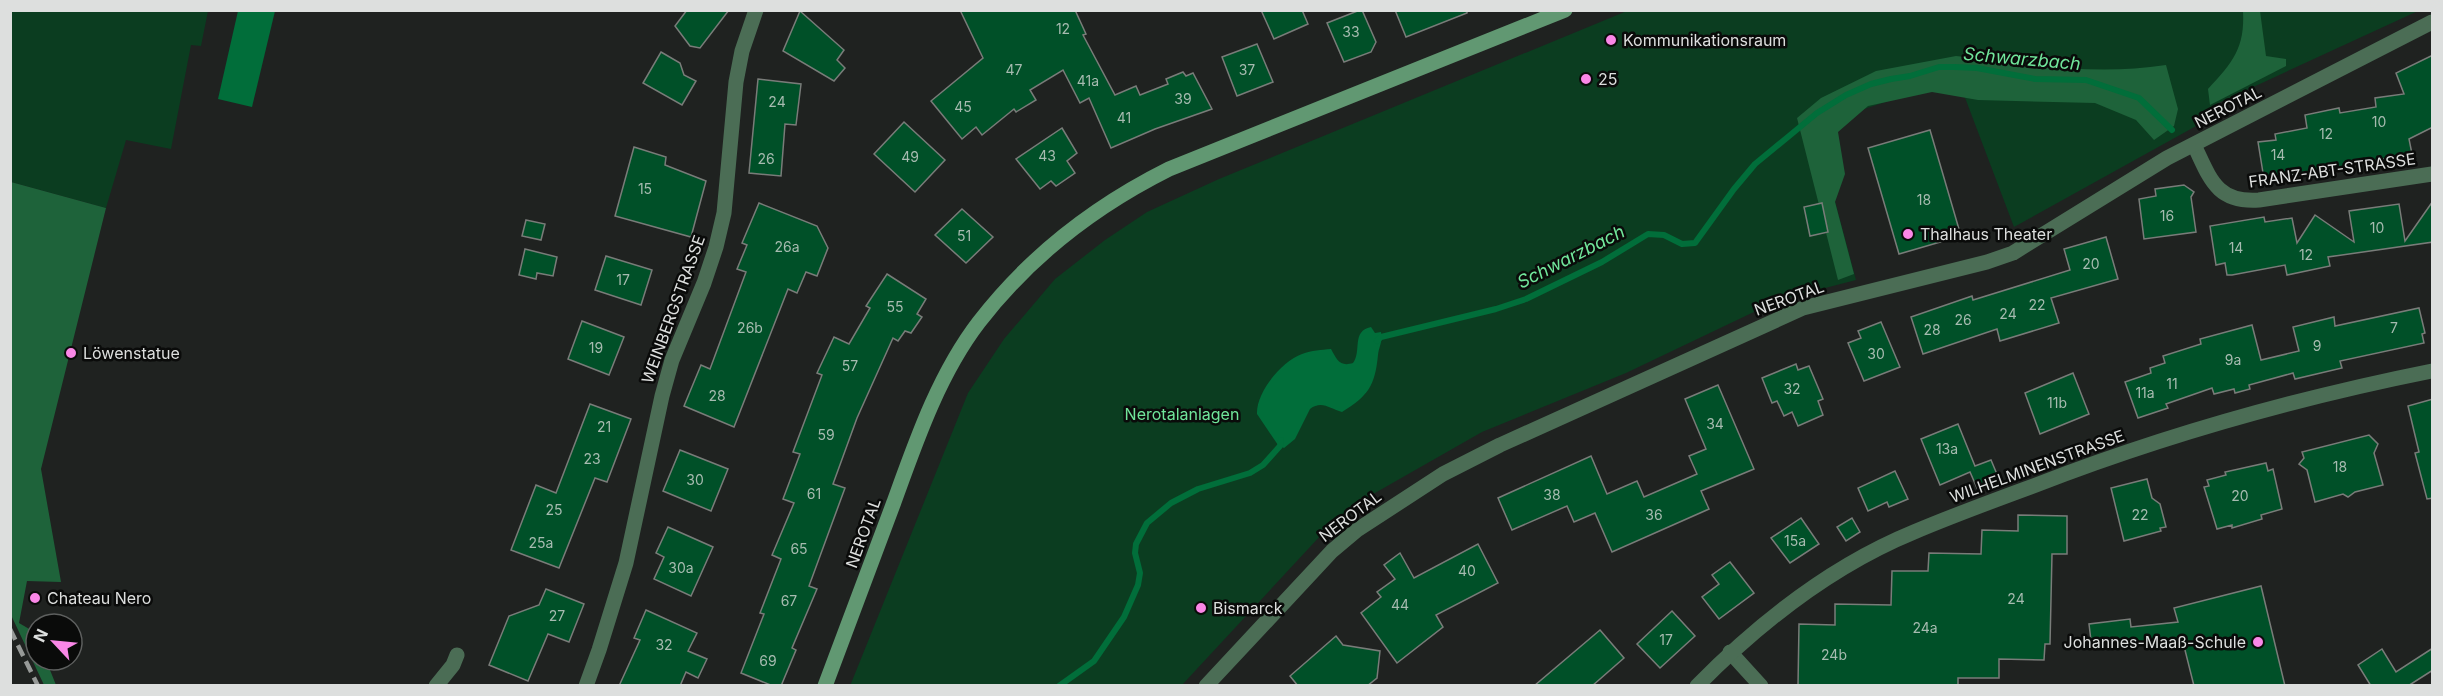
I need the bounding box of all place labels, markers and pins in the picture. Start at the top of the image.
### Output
place label: Kommunikationsraum [1623,30,1786,50]
marker: Kommunikationsraum [1604,33,1618,47]
place label: 25 [1598,69,1617,89]
marker: 25 [1579,72,1593,86]
place label: Thalhaus Theater [1920,224,2052,244]
marker: Thalhaus Theater [1901,227,1915,241]
place label: Löwenstatue [83,343,180,363]
marker: Löwenstatue [64,346,78,360]
place label: Chateau Nero [47,588,151,608]
marker: Chateau Nero [28,591,42,605]
place label: Bismarck [1213,598,1283,618]
marker: Bismarck [1194,601,1208,615]
place label: Johannes-Maaß-Schule [2064,632,2246,652]
marker: Johannes-Maaß-Schule [2251,635,2265,649]

